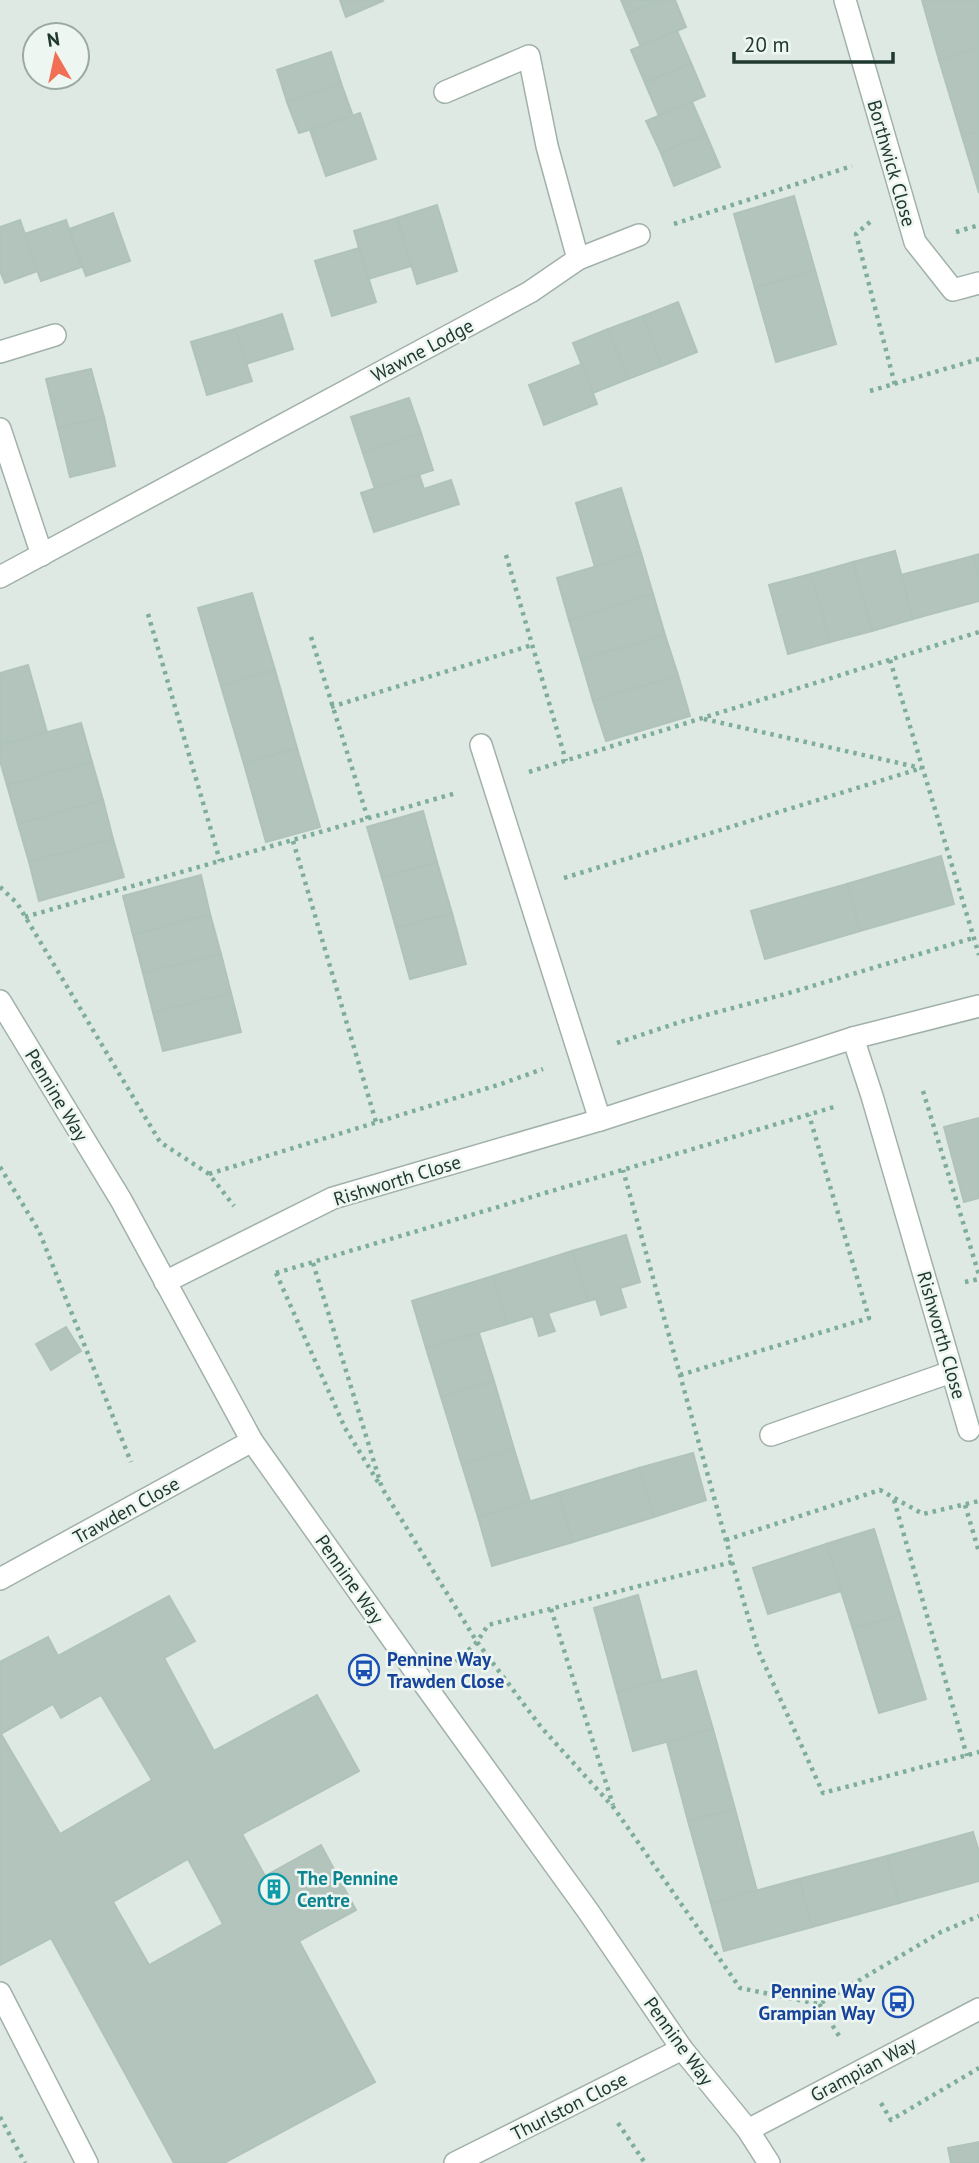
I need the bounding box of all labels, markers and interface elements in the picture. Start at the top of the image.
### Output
north arrow [21,21,91,91]
scale bar [734,21,893,65]
text: N [45,26,61,52]
text: 20 m [744,31,790,58]
street label: Borthwick Close [862,97,922,229]
street label: Wawne Lodge [367,313,477,387]
street label: Pennine Way [20,1044,94,1146]
street label: Rishworth Close [330,1149,464,1211]
street label: Rishworth Close [912,1268,972,1402]
street label: Trawden Close [69,1471,183,1549]
street label: Pennine Way [310,1530,390,1628]
place label: Pennine Way Trawden Close [387,1647,504,1693]
bus stop icon: Pennine Way Trawden Close [347,1653,381,1687]
place label: The Pennine Centre [297,1866,398,1912]
building icon: The Pennine Centre [257,1872,291,1906]
place label: Pennine Way Grampian Way [759,1979,876,2025]
bus stop icon: Pennine Way Grampian Way [881,1985,915,2019]
street label: Pennine Way [639,1992,719,2090]
street label: Grampian Way [806,2031,920,2107]
street label: Thurlston Close [507,2066,631,2146]

